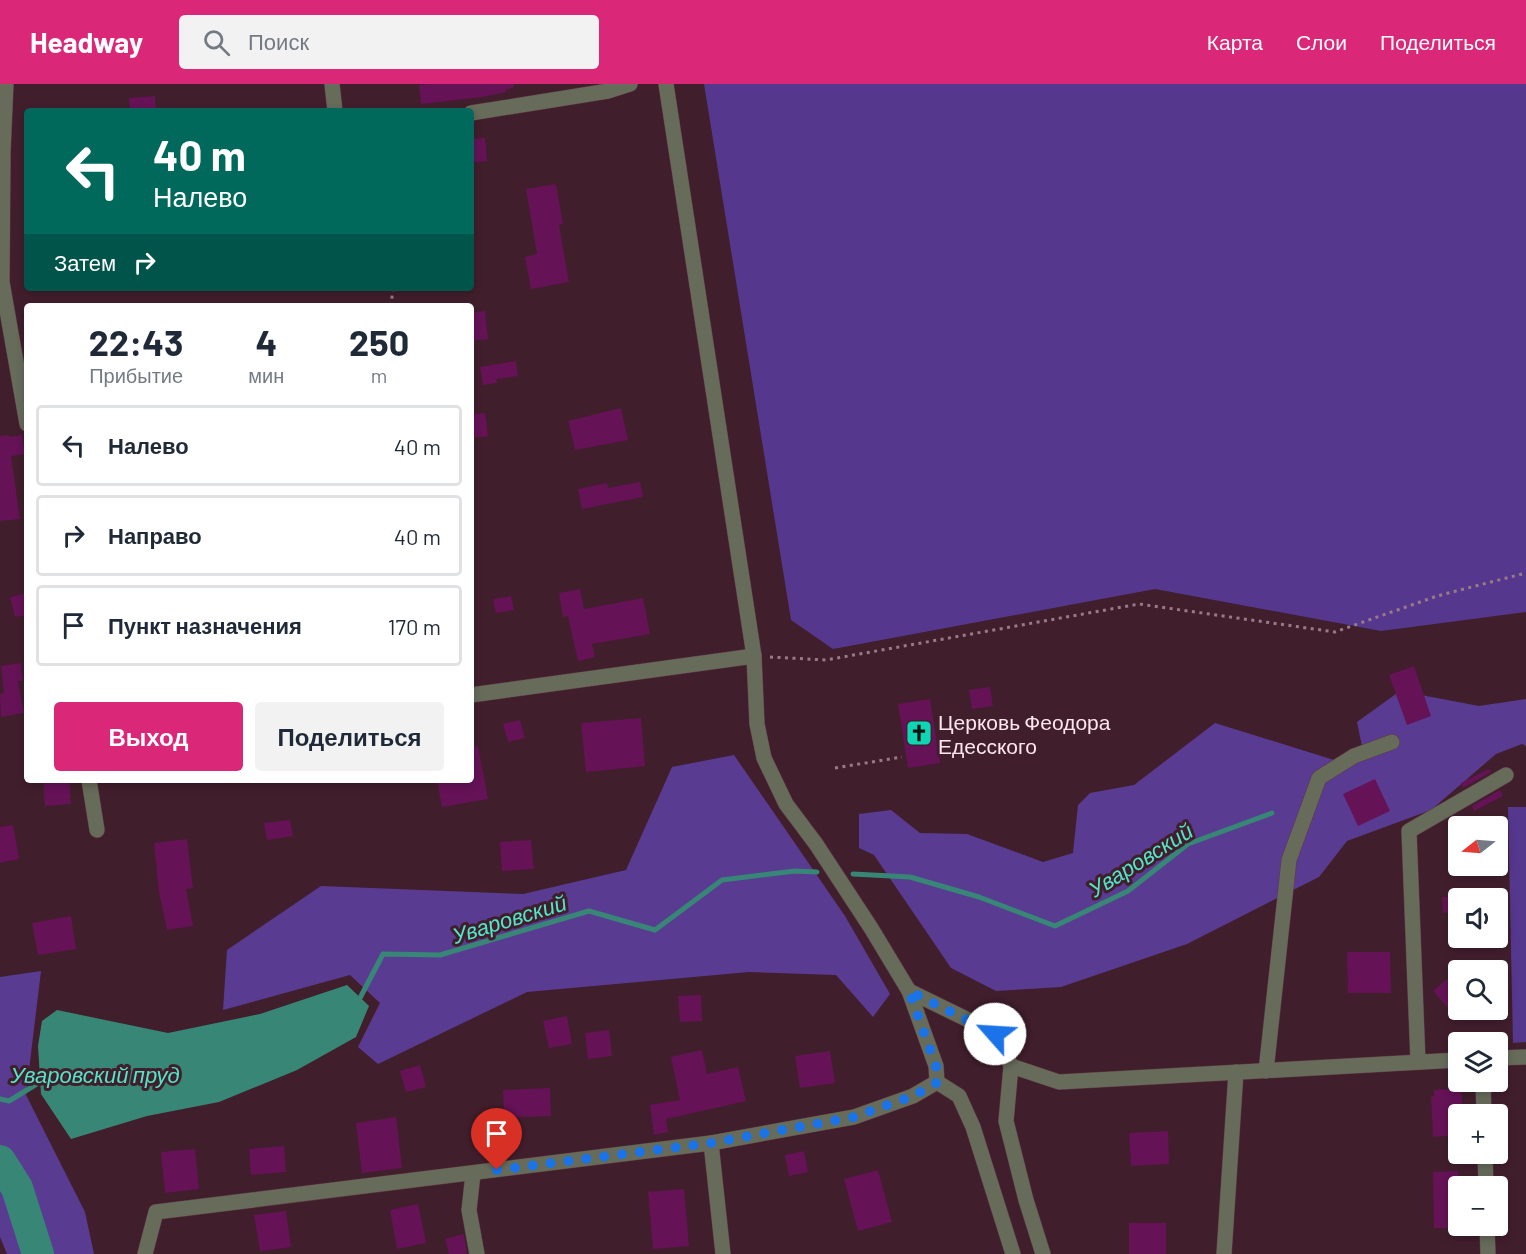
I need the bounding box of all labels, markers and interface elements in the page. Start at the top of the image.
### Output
search box [179,15,599,69]
text: Headway [30,25,143,59]
icon: search [200,26,233,59]
text: Поиск [248,28,309,54]
text: Карта [1207,29,1263,54]
text: Слои [1296,29,1347,54]
text: Поделиться [1380,29,1496,54]
text: 40 m [153,129,246,179]
icon: left [54,132,132,210]
text: Налево [153,180,247,212]
icon: right [128,246,161,279]
text: Затем [54,249,116,275]
text: 22:43 [89,320,183,363]
text: 4 [255,320,277,363]
text: 250 [349,320,409,363]
text: Прибытие [89,363,183,387]
text: мин [248,363,284,387]
text: m [371,363,387,387]
icon: left [57,429,90,462]
text: Налево [108,432,189,458]
text: 40 m [394,433,441,459]
icon: right [57,519,90,552]
text: Направо [108,522,202,548]
text: 40 m [394,523,441,549]
icon: arrive [57,609,90,642]
text: Пункт назначения [108,612,302,638]
text: 170 m [388,613,441,639]
button: Выход [54,702,243,771]
button: Поделиться [255,702,444,771]
place label: Церковь Феодора Едесского [938,709,1111,758]
church icon: Церковь Феодора Едесского [904,718,934,748]
north arrow [1448,816,1508,876]
map controls [1448,816,1508,1236]
water label: Уваровский [1082,817,1198,903]
water label: Уваровский [448,888,570,949]
button: sound [1448,888,1508,948]
button: search [1448,960,1508,1020]
position arrow [963,1002,1027,1066]
button: layers [1448,1032,1508,1092]
water label: Уваровский пруд [9,1061,180,1088]
button: + [1448,1104,1508,1164]
pin [471,1108,522,1170]
icon: arrive [480,1117,513,1150]
button: − [1448,1176,1508,1236]

